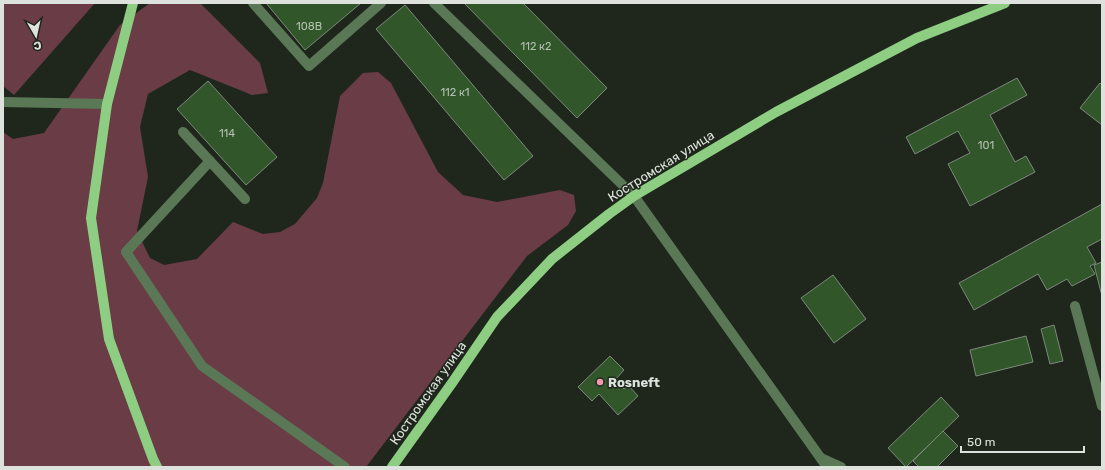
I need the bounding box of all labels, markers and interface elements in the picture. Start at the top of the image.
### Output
north arrow [16,16,56,56]
house number: 108В [296,20,322,33]
text: С [32,38,42,52]
house number: 112 к2 [521,40,551,53]
house number: 112 к1 [440,86,470,99]
house number: 114 [219,127,235,140]
street label: Костромская улица [605,127,717,205]
house number: 101 [978,139,994,152]
street label: Костромская улица [387,339,469,447]
place label: Rosneft [608,375,660,390]
marker: Rosneft [595,377,605,387]
scale bar [961,428,1084,454]
text: 50 m [967,435,995,449]

